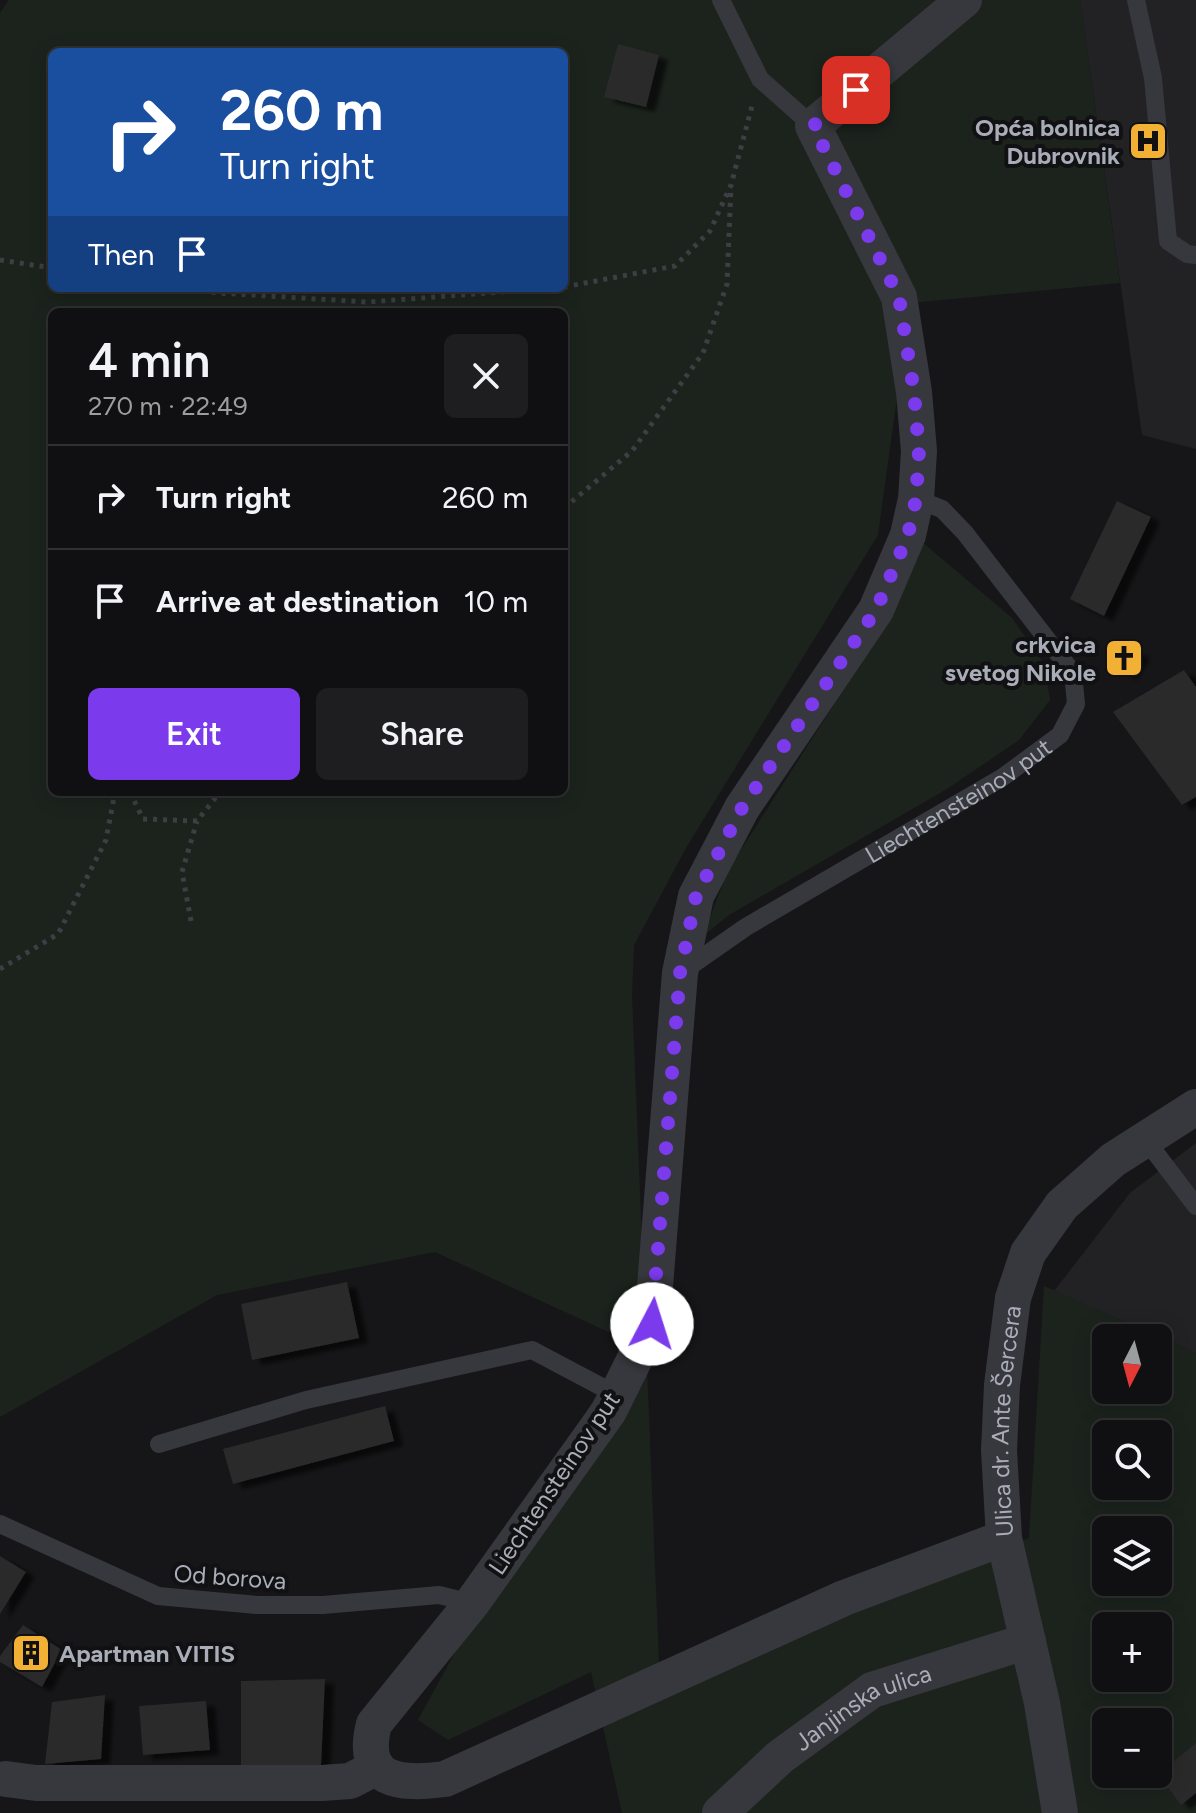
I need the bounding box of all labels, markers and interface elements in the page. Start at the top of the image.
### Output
pin [822,56,890,124]
icon: arrive [834,68,878,112]
text: 260 m [220,77,383,144]
icon: right [88,80,192,184]
place label: Opća bolnica Dubrovnik [975,113,1120,170]
hospital icon: Opća bolnica Dubrovnik [1127,120,1169,162]
text: Turn right [220,145,375,188]
icon: arrive [170,232,214,276]
text: Then [88,236,154,273]
text: 4 min [88,331,210,389]
button: close [444,334,528,418]
text: 270 m · 22:49 [88,390,248,422]
icon: right [88,475,132,519]
text: Turn right [156,479,291,516]
text: 260 m [442,479,528,516]
icon: arrive [88,579,132,623]
text: Arrive at destination [156,583,439,620]
text: 10 m [463,583,528,620]
place label: crkvica svetog Nikole [945,630,1096,687]
church icon: crkvica svetog Nikole [1103,637,1145,679]
button: Exit [88,688,300,780]
button: Share [316,688,528,780]
street label: Liechtensteinov put [860,732,1057,869]
position arrow [610,1282,694,1366]
street label: Ulica dr. Ante Šercera [984,1304,1026,1538]
north arrow [1092,1324,1172,1404]
map controls [1092,1324,1172,1788]
street label: Liechtensteinov put [482,1386,626,1580]
button: search [1092,1420,1172,1500]
button: layers [1092,1516,1172,1596]
street label: Od borova [173,1559,287,1595]
button: + [1092,1612,1172,1692]
building icon: Apartman VITIS [10,1632,52,1674]
place label: Apartman VITIS [59,1639,235,1668]
street label: Janjinska ulica [788,1658,935,1756]
button: − [1092,1708,1172,1788]

